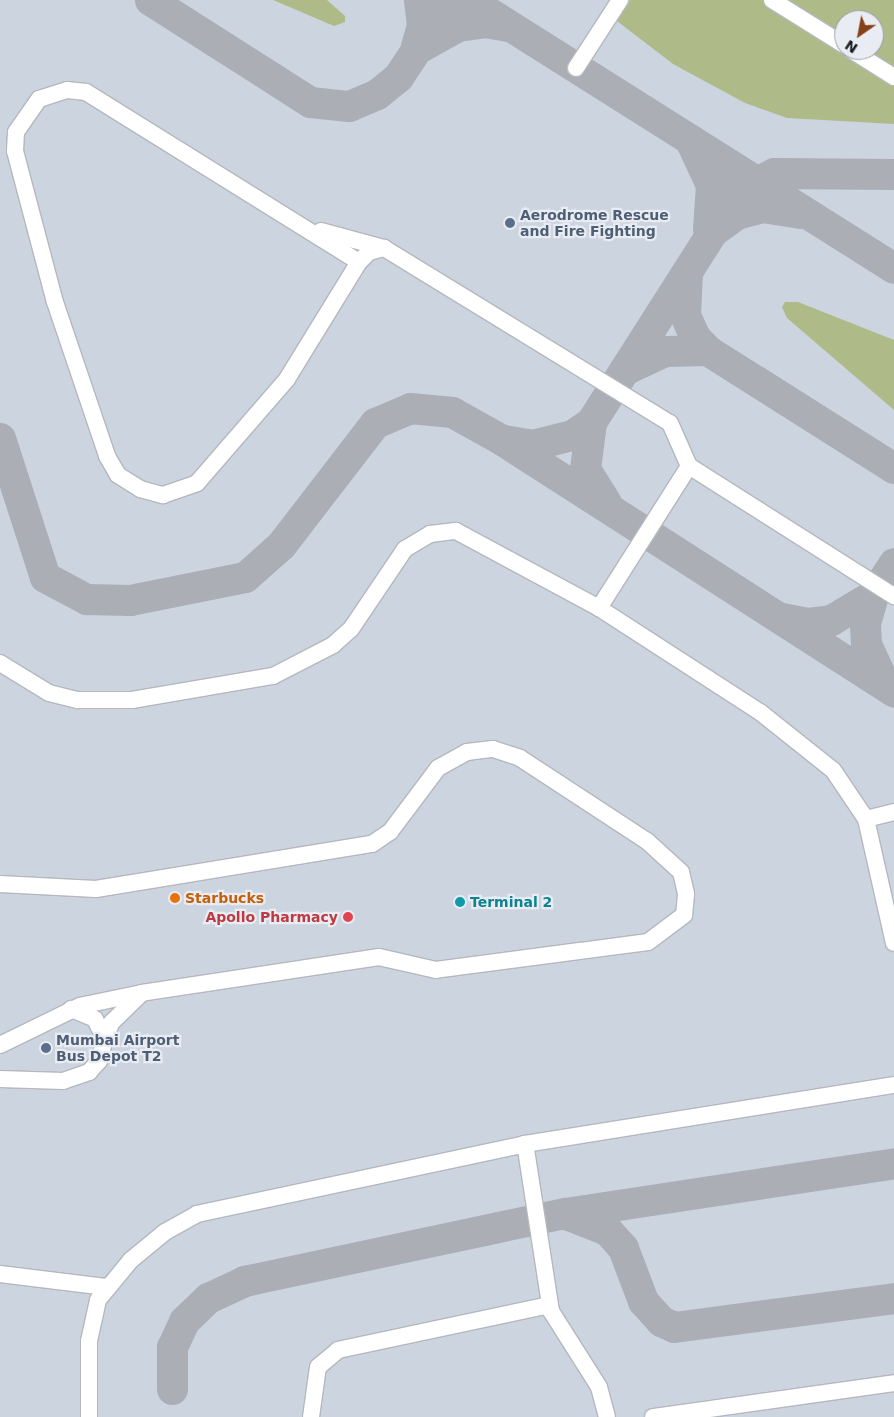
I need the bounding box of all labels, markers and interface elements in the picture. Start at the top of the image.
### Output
north arrow [834,10,884,60]
text: N [842,37,861,57]
place label: Aerodrome Rescue and Fire Fighting [520,207,669,240]
marker: Aerodrome Rescue and Fire Fighting [504,217,516,229]
place label: Starbucks [185,890,264,906]
marker: Starbucks [169,892,181,904]
place label: Terminal 2 [470,894,552,910]
marker: Terminal 2 [454,896,466,908]
place label: Apollo Pharmacy [205,909,338,925]
marker: Apollo Pharmacy [342,911,354,923]
place label: Mumbai Airport Bus Depot T2 [56,1032,179,1064]
marker: Mumbai Airport Bus Depot T2 [40,1042,52,1054]

